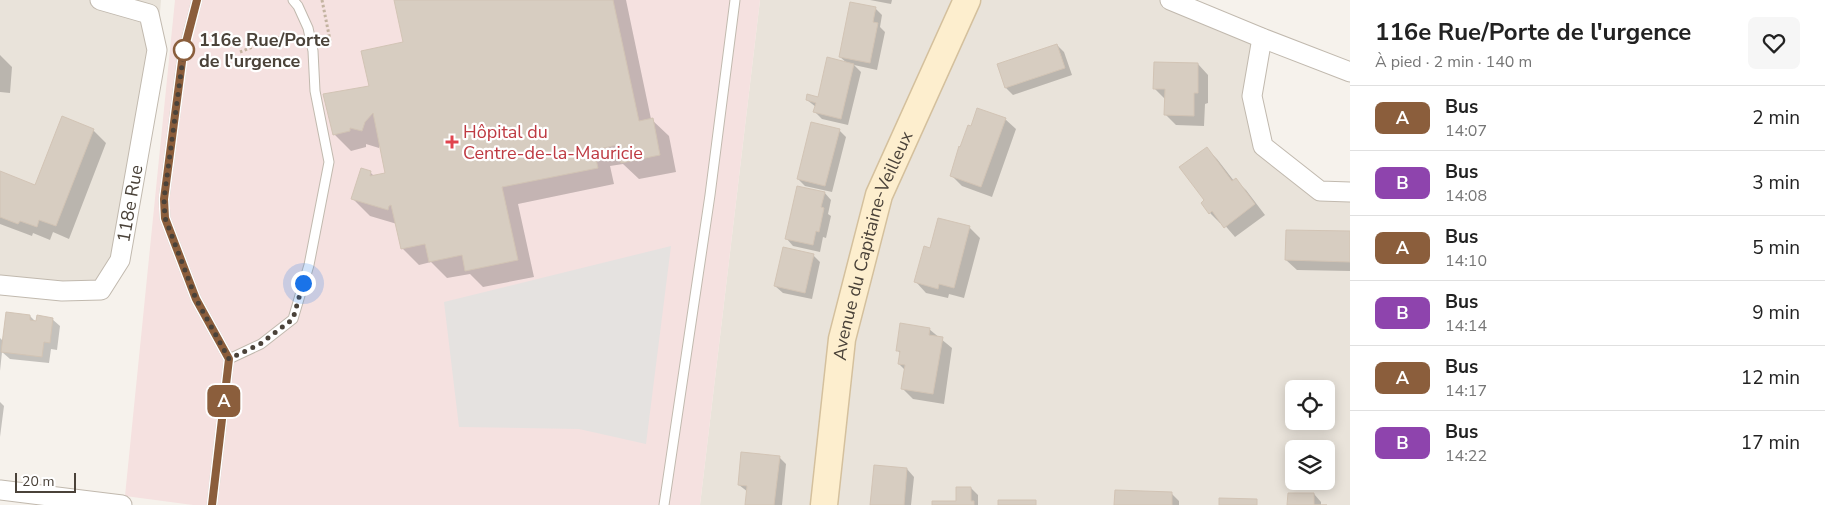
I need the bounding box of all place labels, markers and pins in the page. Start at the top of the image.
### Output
place label: 116e Rue/Porte de l'urgence [199,28,330,73]
marker: 116e Rue/Porte de l'urgence [173,39,195,61]
place label: Hôpital du Centre-de-la-Mauricie [463,120,643,165]
marker: Hôpital du Centre-de-la-Mauricie [445,135,459,149]

